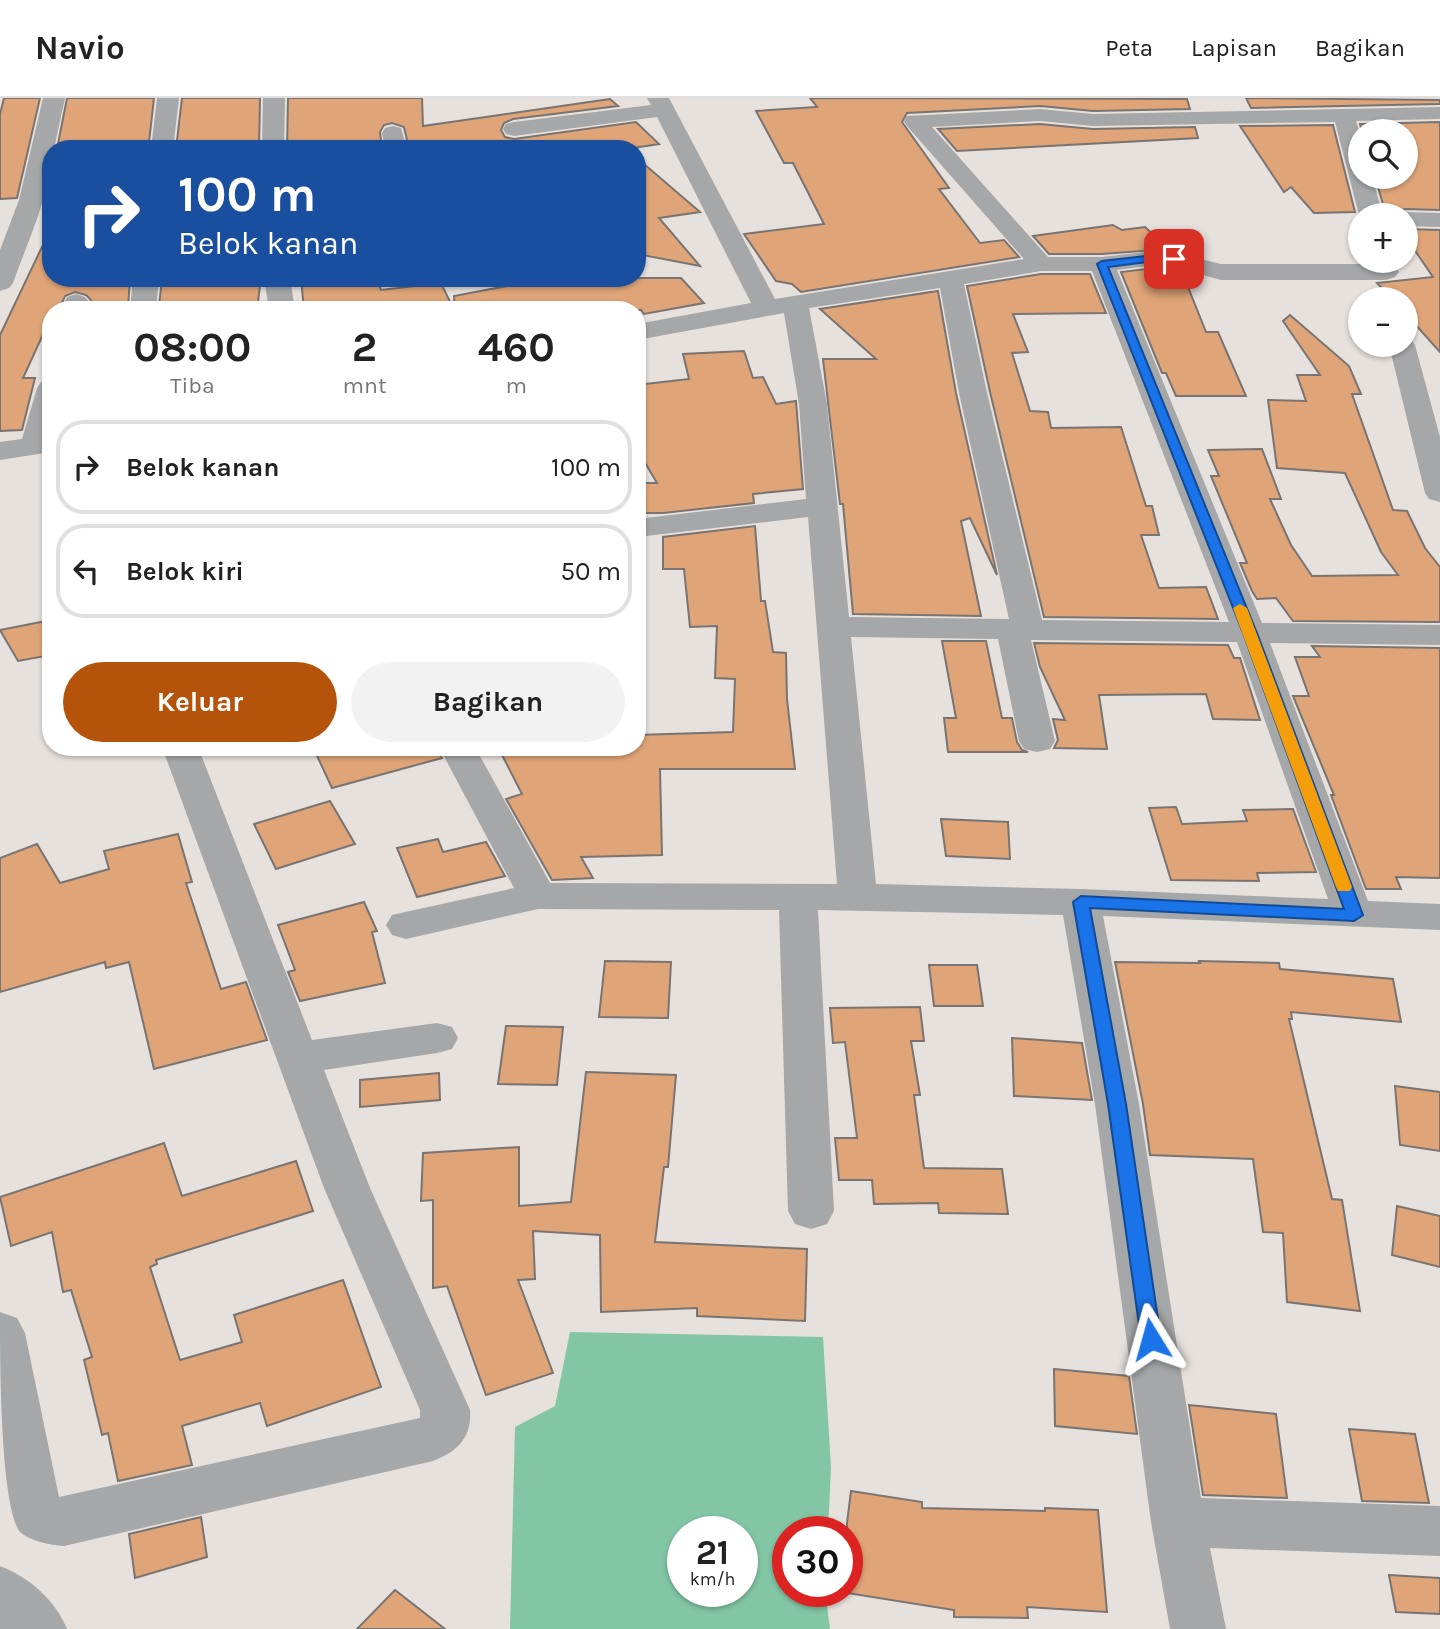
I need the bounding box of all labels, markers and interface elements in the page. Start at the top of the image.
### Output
text: Navio [35,29,125,67]
text: Peta [1105,34,1153,62]
text: Lapisan [1191,34,1277,62]
text: Bagikan [1315,34,1405,62]
map controls [1348,119,1418,357]
button: search [1348,119,1418,189]
text: 100 m [178,166,316,223]
icon: right [63,168,154,259]
button: + [1348,203,1418,273]
text: Belok kanan [178,225,358,262]
pin [1144,229,1204,289]
icon: arrive [1155,240,1193,278]
button: − [1348,287,1418,357]
text: 08:00 [133,322,251,372]
text: 2 [352,322,377,372]
text: 460 [478,322,555,372]
text: Tiba [170,372,215,399]
text: mnt [343,372,387,399]
text: m [506,372,527,399]
icon: right [67,448,105,486]
text: Belok kanan [126,452,279,483]
text: 100 m [551,452,621,483]
icon: left [67,552,105,590]
text: Belok kiri [126,556,244,587]
text: 50 m [560,556,621,587]
button: Keluar [63,662,337,742]
button: Bagikan [351,662,625,742]
position arrow [1114,1302,1188,1376]
speed limit sign: 30 [772,1516,863,1607]
text: 21 [696,1532,729,1573]
text: km/h [690,1568,735,1590]

